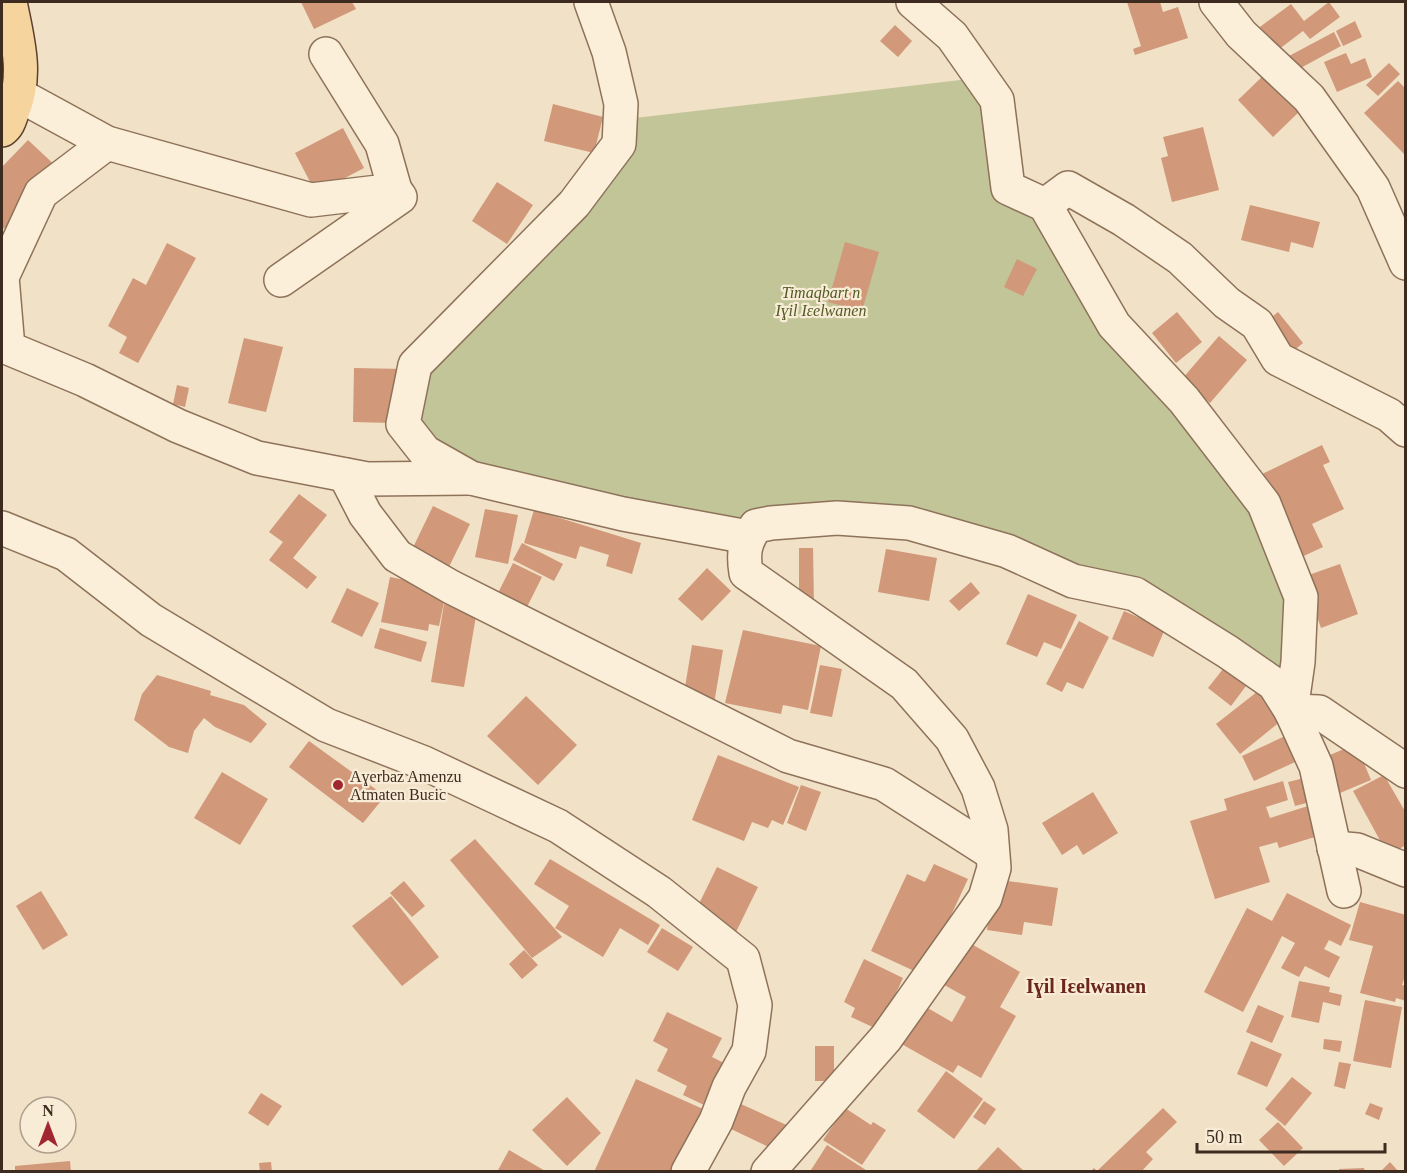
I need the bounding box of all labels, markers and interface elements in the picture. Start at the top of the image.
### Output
park label: Timaqbart n Iɣil Iɛelwanen [775,284,866,320]
place label: Aɣerbaz Amenzu Atmaten Buɛic [350,768,462,803]
marker: Aɣerbaz Amenzu Atmaten Buɛic [331,778,345,792]
district label: Iɣil Iɛelwanen [1026,975,1146,998]
north arrow [18,1095,78,1155]
text: N [42,1102,54,1119]
scale bar [1197,1116,1384,1154]
text: 50 m [1206,1127,1243,1147]

